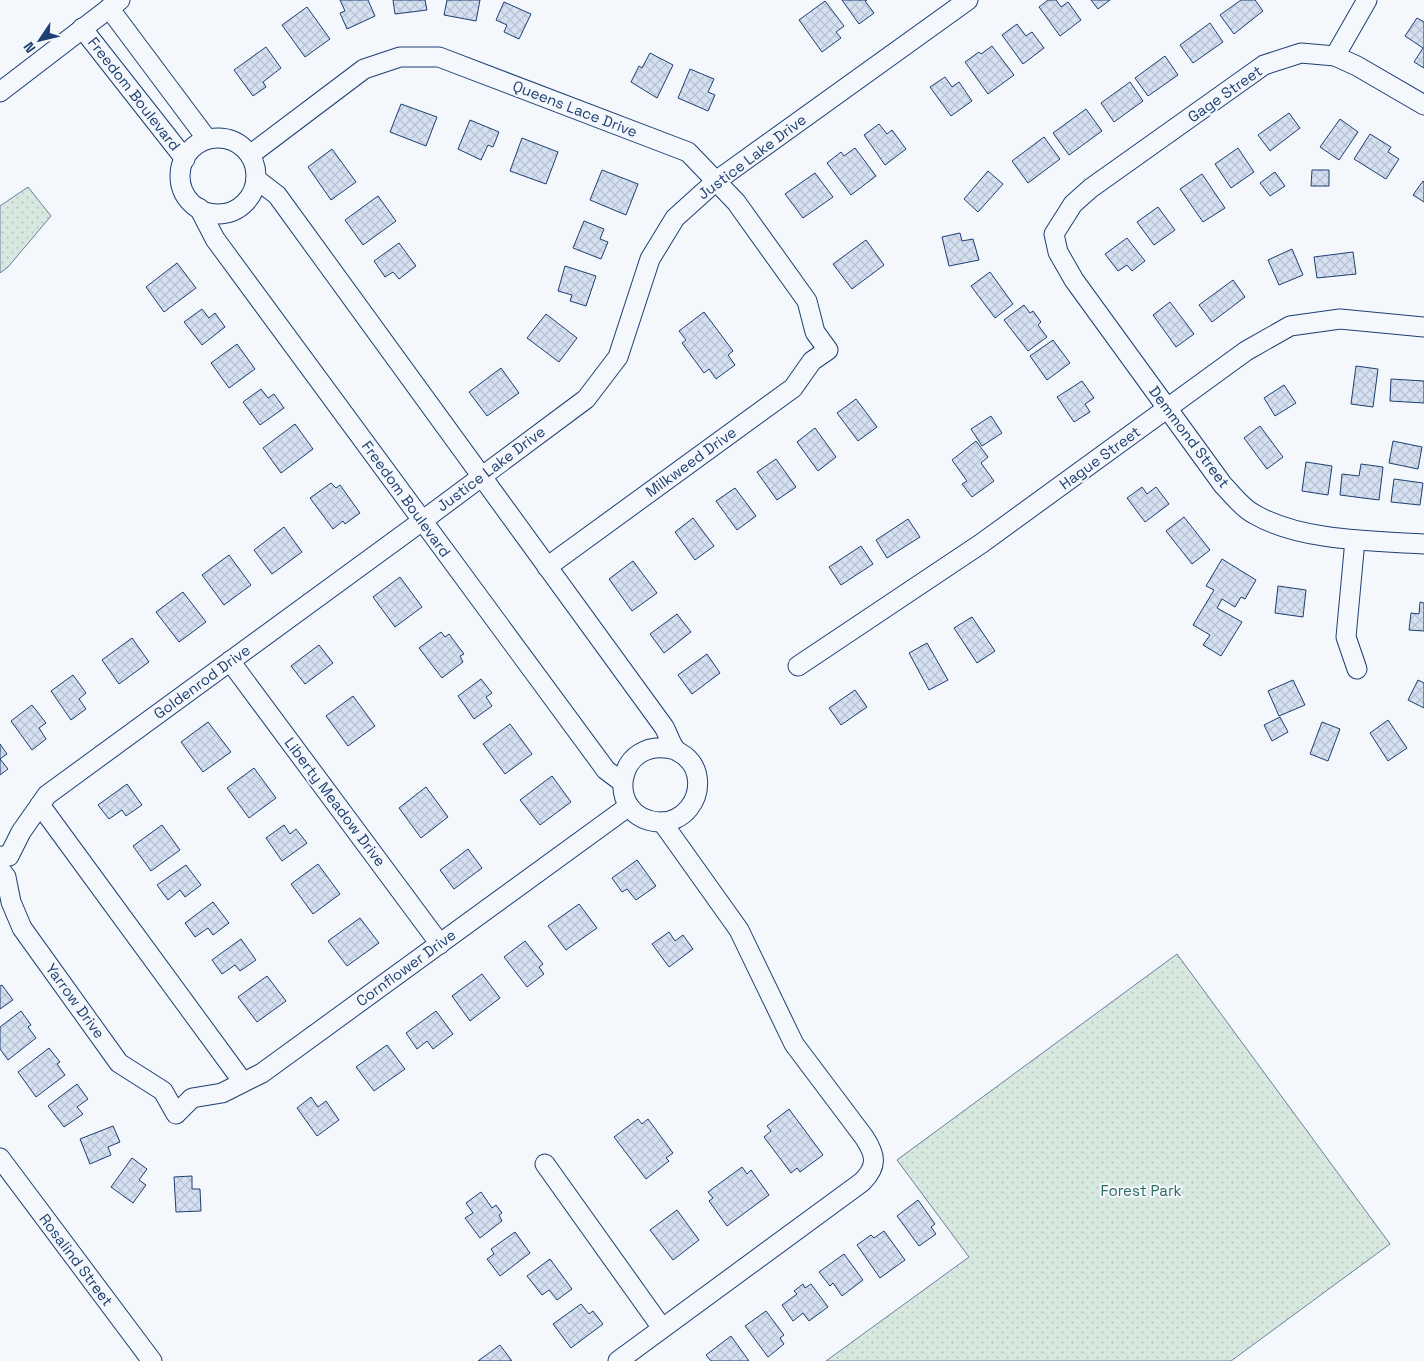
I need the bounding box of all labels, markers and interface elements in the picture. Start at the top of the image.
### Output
north arrow [15,15,65,65]
street label: Freedom Boulevard [84,33,185,154]
text: N [19,38,39,56]
street label: Gage Street [1184,61,1266,126]
street label: Queens Lace Drive [510,76,640,141]
street label: Justice Lake Drive [694,110,810,204]
street label: Demmond Street [1145,382,1234,491]
street label: Justice Lake Drive [433,422,549,516]
street label: Milkweed Drive [642,422,740,501]
street label: Hague Street [1055,422,1144,493]
street label: Freedom Boulevard [358,437,455,561]
street label: Goldenrod Drive [150,640,254,723]
street label: Liberty Meadow Drive [281,733,390,870]
street label: Cornflower Drive [352,925,459,1010]
street label: Yarrow Drive [42,959,109,1042]
park label: Forest Park [1100,1181,1182,1200]
street label: Rosalind Street [35,1210,117,1310]

